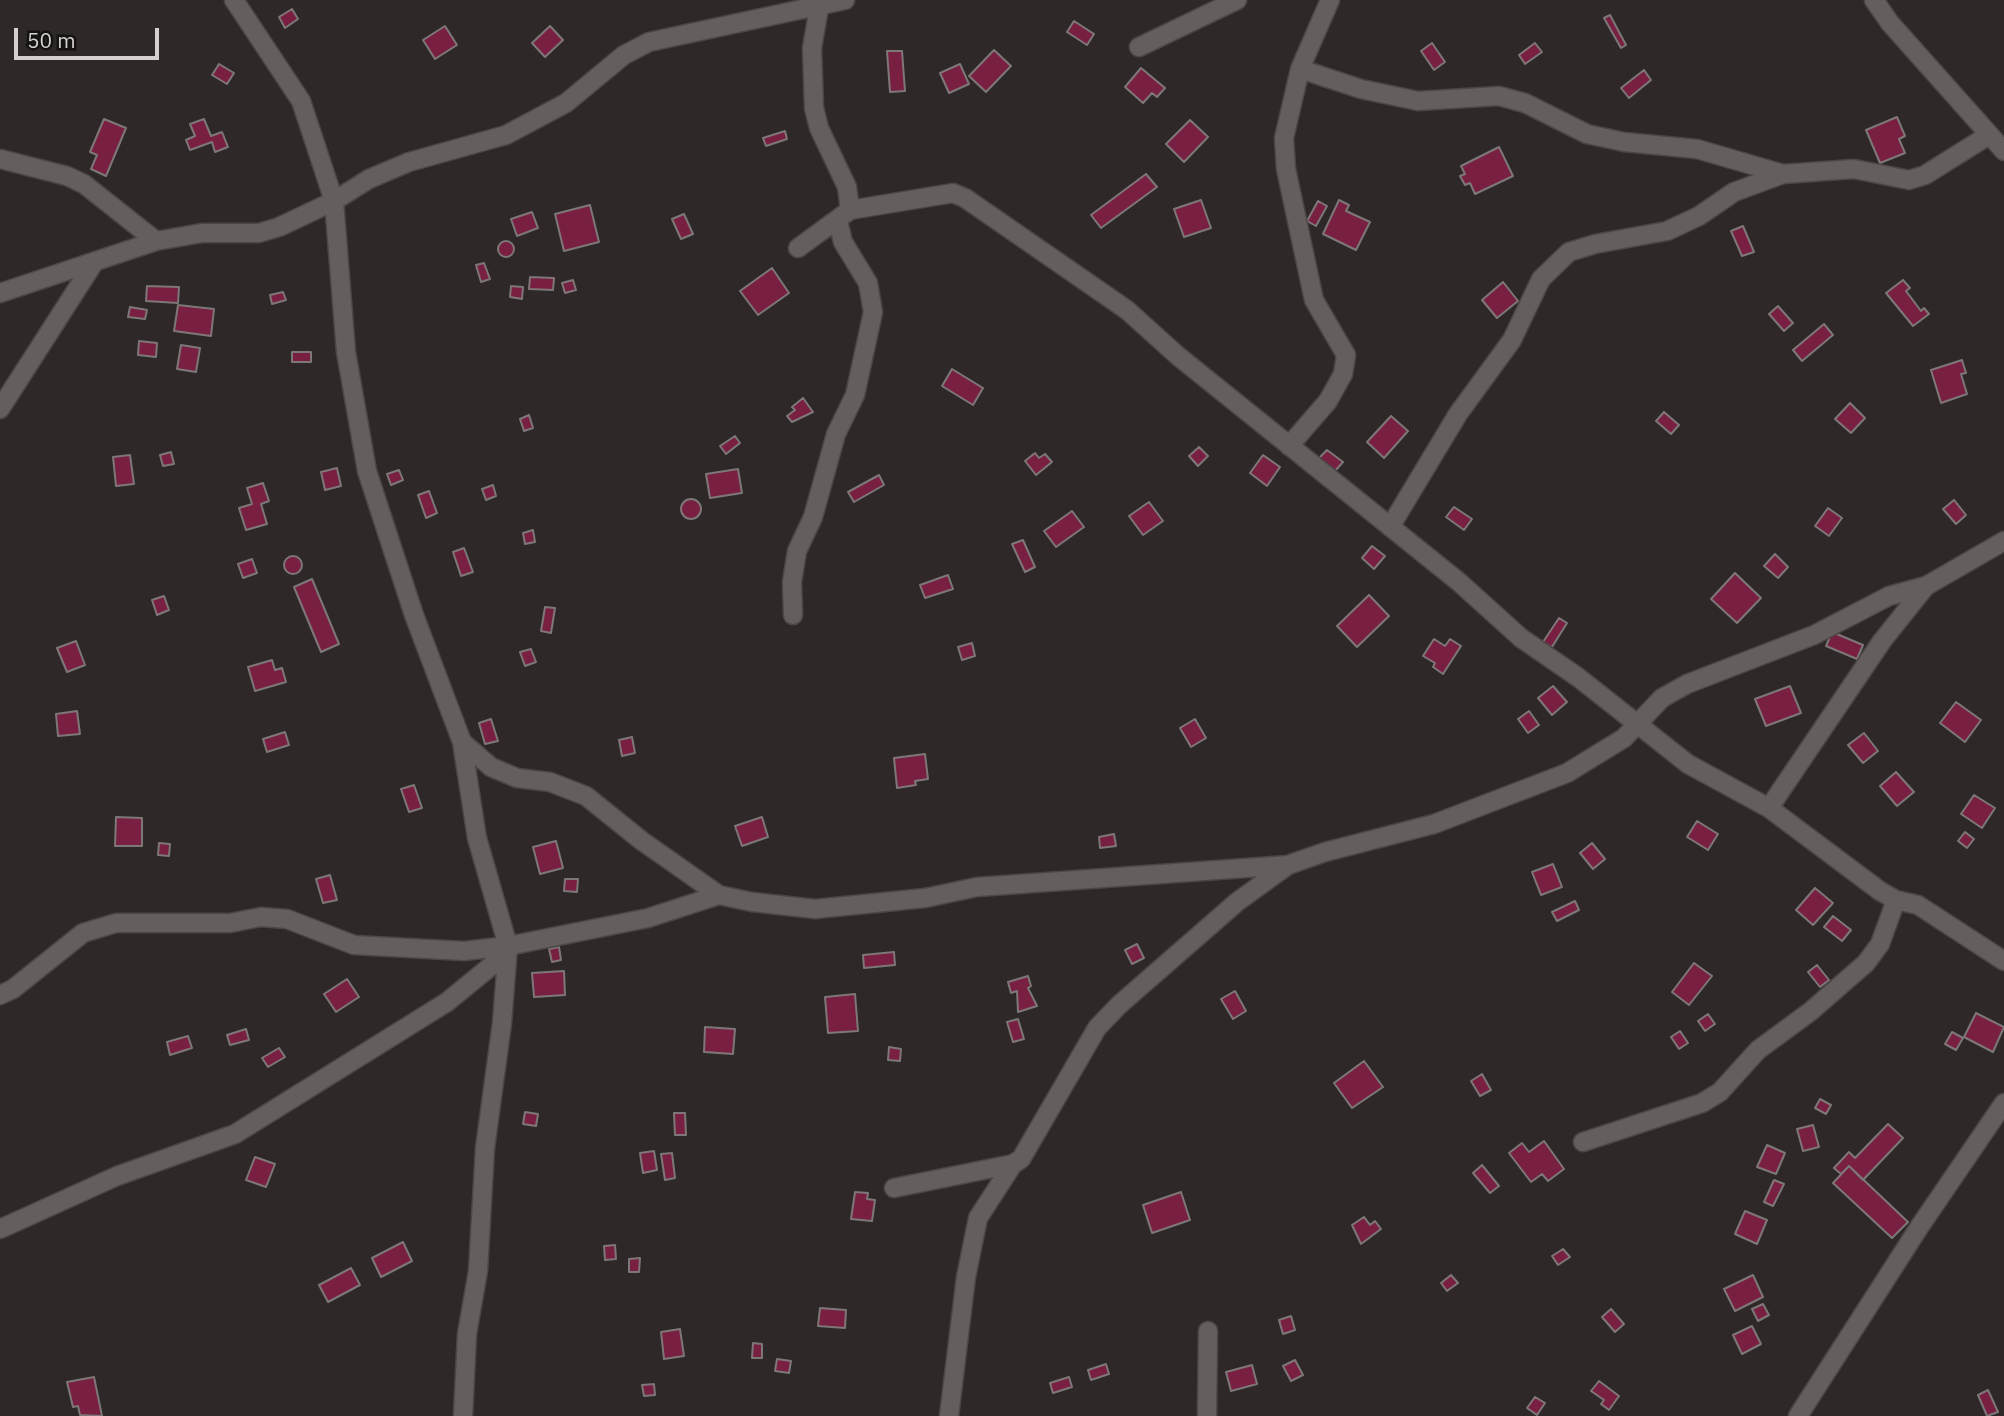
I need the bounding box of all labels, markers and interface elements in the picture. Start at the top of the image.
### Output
scale bar [18,14,163,58]
text: 50 m [27,26,76,54]

